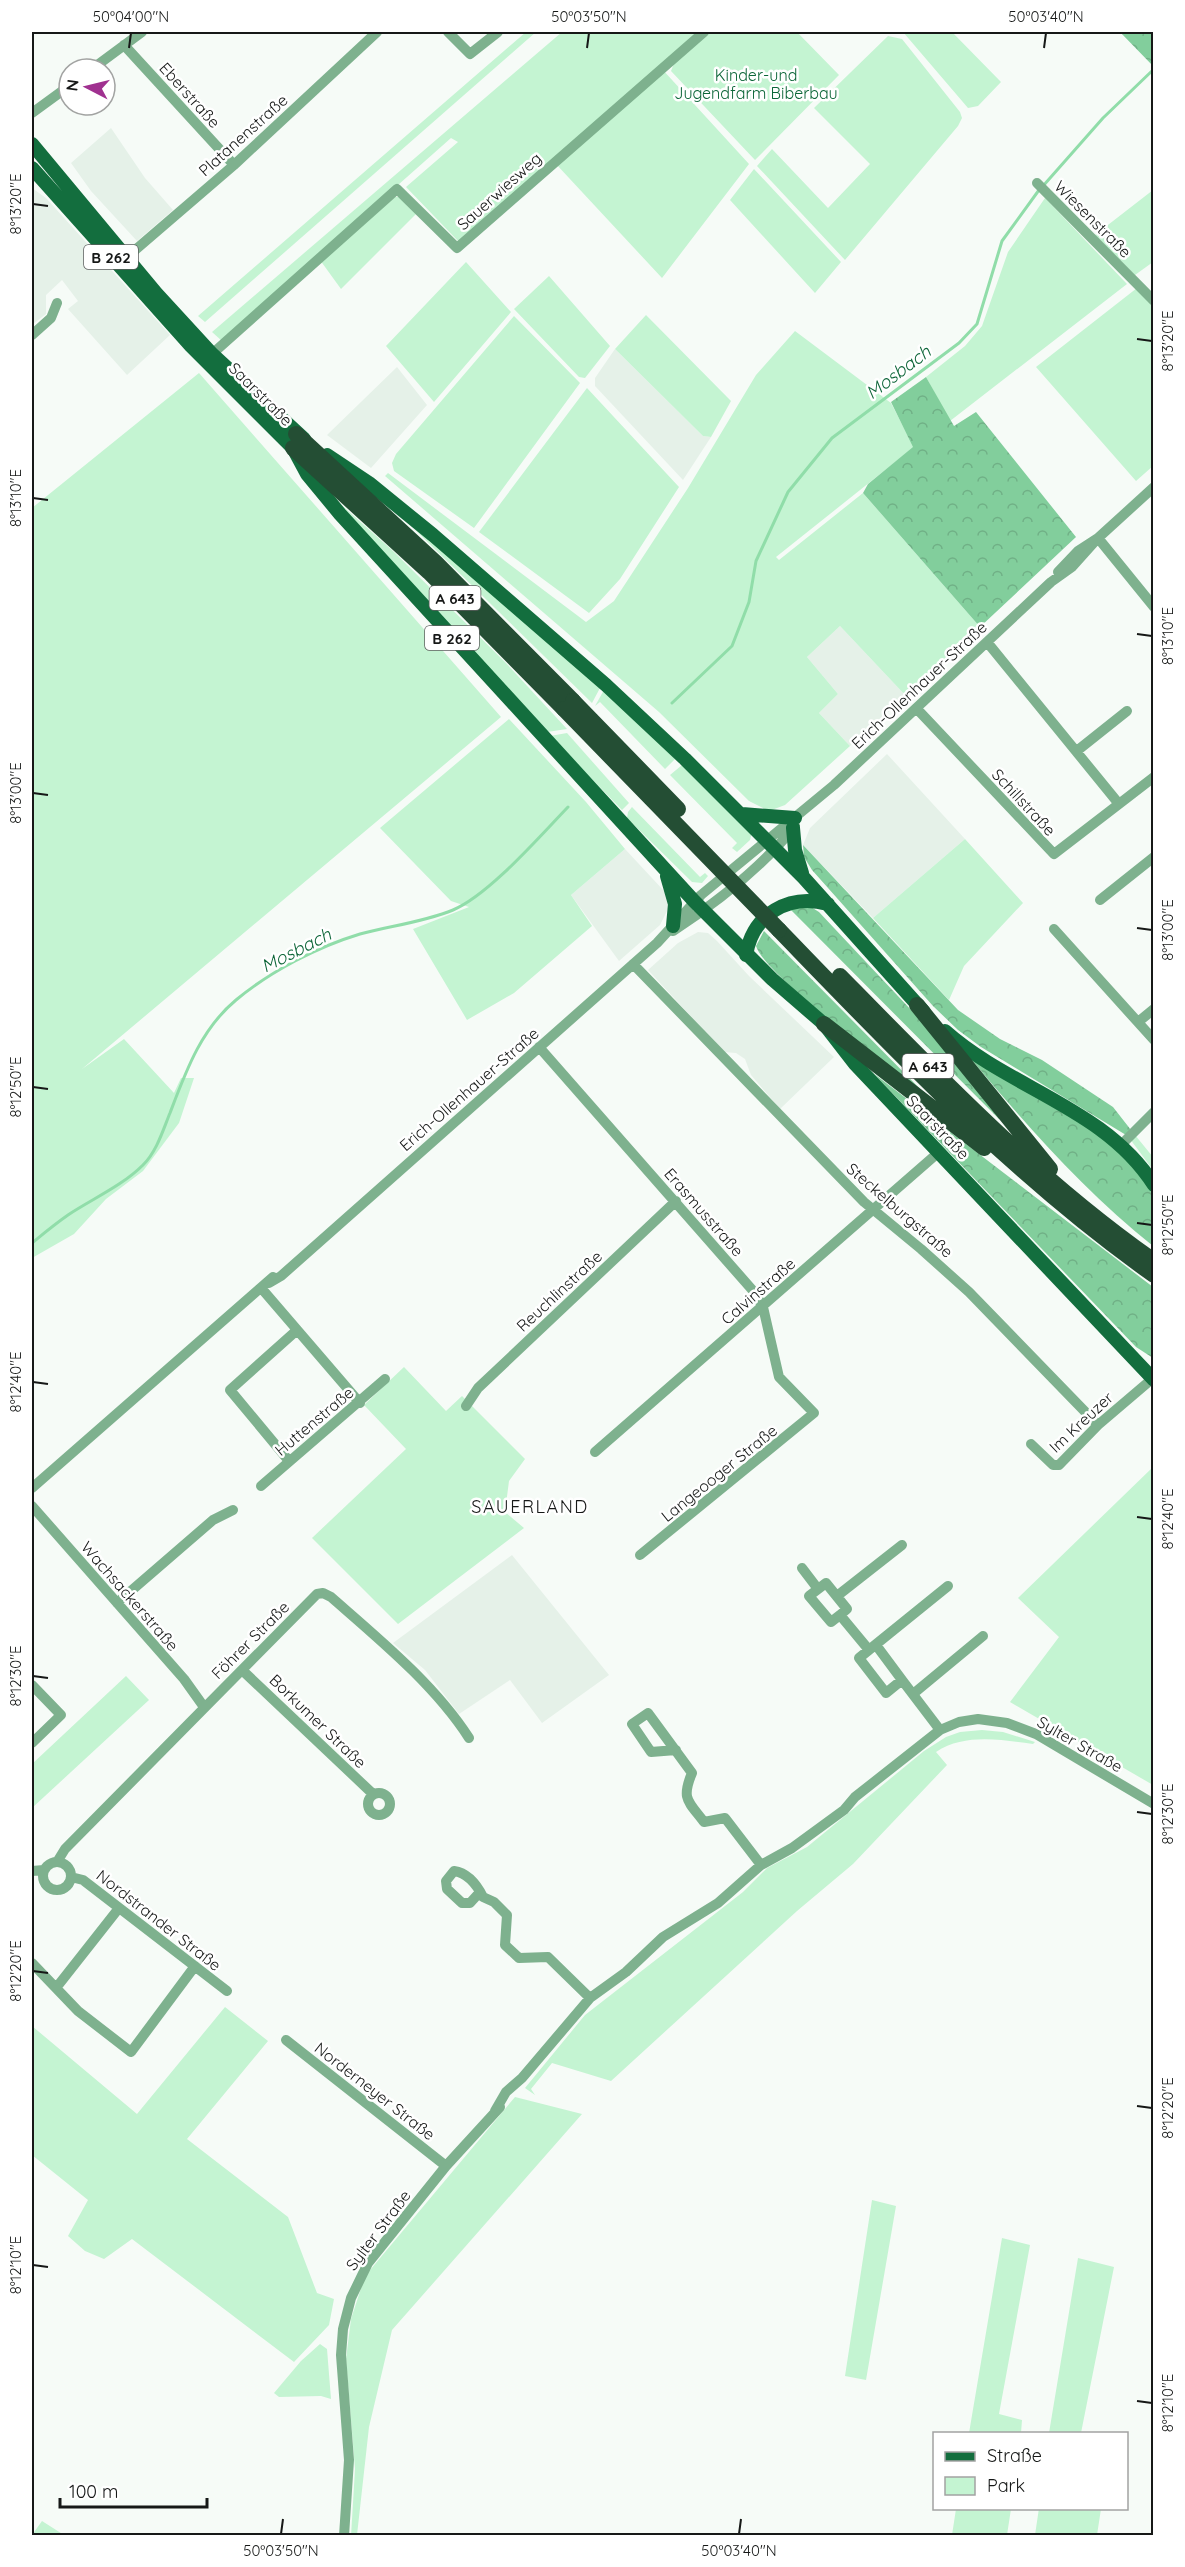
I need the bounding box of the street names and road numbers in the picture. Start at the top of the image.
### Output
street label: Eberstraße [155,58,225,132]
street label: Platanenstraße [194,90,292,180]
street label: Sauerwiesweg [453,148,545,234]
street label: Wiesenstraße [1050,176,1136,262]
road number: B 262 [84,245,138,269]
street label: Saarstraße [225,358,297,430]
road number: A 643 [430,586,480,610]
street label: Erich-Ollenhauer-Straße [847,617,991,753]
road number: B 262 [425,626,479,650]
street label: Schillstraße [988,764,1060,840]
street label: Erich-Ollenhauer-Straße [395,1023,543,1155]
road number: A 643 [902,1054,954,1078]
street label: Saarstraße [902,1091,974,1163]
street label: Steckelburgstraße [843,1158,957,1262]
street label: Erasmusstraße [660,1164,748,1260]
street label: Reuchlinstraße [512,1246,606,1336]
street label: Calvinstraße [717,1253,799,1329]
street label: Huttenstraße [270,1382,358,1460]
street label: Im Kreuzer [1045,1387,1117,1457]
street label: Langeooger Straße [657,1420,781,1526]
street label: Wachsackerstraße [77,1537,183,1655]
street label: Föhrer Straße [207,1597,293,1683]
street label: Borkumer Straße [265,1670,371,1772]
street label: Sylter Straße [1034,1711,1126,1777]
street label: Nordstrander Straße [93,1865,225,1975]
street label: Norderneyer Straße [311,2038,439,2144]
street label: Sylter Straße [341,2186,415,2274]

